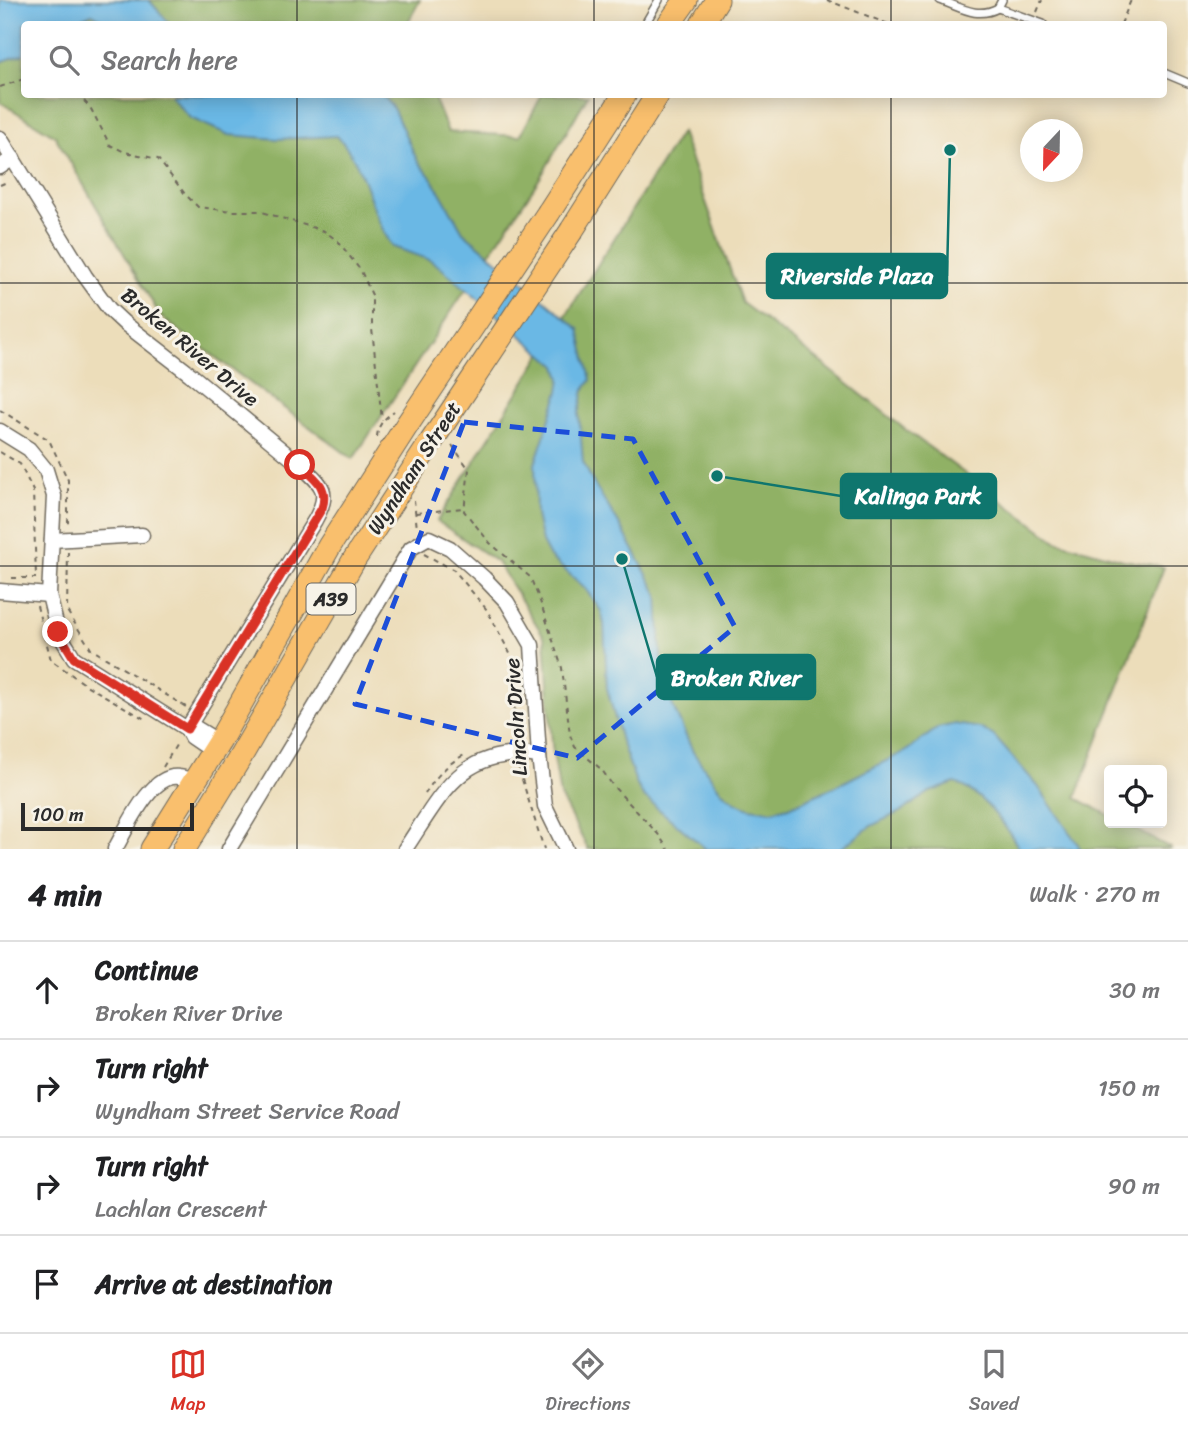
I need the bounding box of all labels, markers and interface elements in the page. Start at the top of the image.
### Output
search box [21,21,1167,98]
text: Search here [101,37,238,83]
icon: search [45,41,83,79]
north arrow [1020,119,1083,182]
callout: Riverside Plaza [767,254,947,298]
text: Riverside Plaza [780,256,934,297]
street label: Broken River Drive [112,277,268,417]
street label: Wyndham Street [356,394,472,542]
route start [284,449,315,480]
callout: Kalinga Park [841,474,996,518]
text: Kalinga Park [853,476,982,517]
road number: A39 [306,584,356,614]
route end [42,616,73,647]
callout: Broken River [657,655,815,699]
street label: Lincoln Drive [493,656,539,777]
text: Broken River [671,658,804,699]
map controls [1104,765,1167,828]
button: locate [1104,765,1167,828]
text: 100 m [32,798,84,831]
scale bar [21,800,194,832]
text: 4 min [28,868,102,922]
text: Walk · 270 m [1029,874,1160,915]
text: Continue [95,947,198,993]
text: 30 m [1109,970,1160,1011]
icon: ahead [28,971,66,1009]
text: Broken River Drive [95,993,283,1034]
text: Turn right [95,1045,208,1091]
text: 150 m [1098,1068,1160,1109]
icon: right [28,1069,66,1107]
text: Wyndham Street Service Road [95,1091,399,1132]
text: Turn right [95,1143,208,1189]
text: 90 m [1108,1166,1160,1207]
icon: right [28,1167,66,1205]
text: Lachlan Crescent [95,1189,266,1230]
text: Arrive at destination [95,1261,332,1307]
icon: arrive [28,1265,66,1303]
tab: Map [169,1345,207,1420]
tab: Directions [545,1345,631,1420]
tab: Saved [969,1345,1019,1420]

